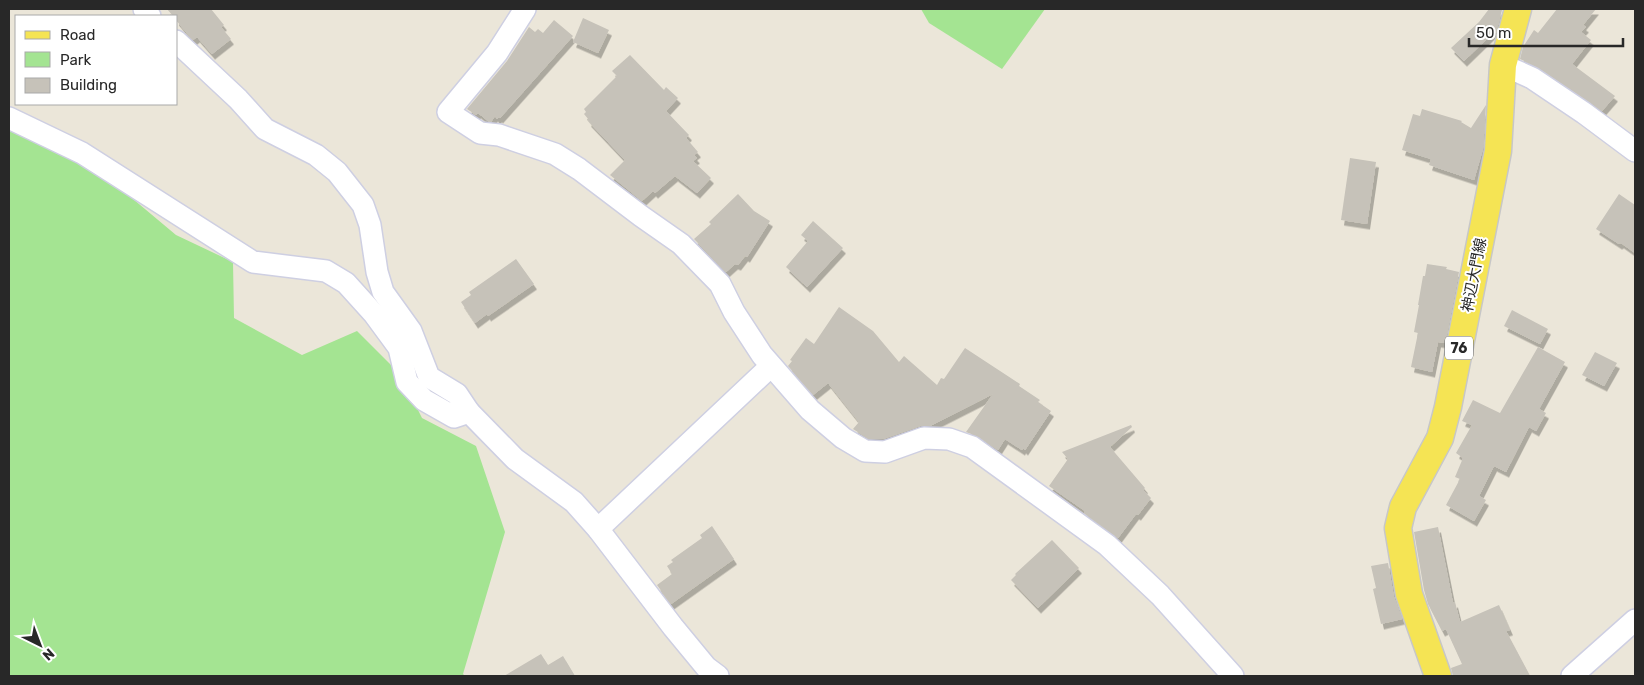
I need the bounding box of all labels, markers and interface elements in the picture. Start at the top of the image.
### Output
legend [15,15,178,105]
scale bar [1469,15,1623,47]
text: 50 m [1476,24,1511,42]
text: Road [60,26,96,44]
text: Park [60,51,91,69]
text: Building [60,76,117,94]
street label: 神辺大門線 [1458,236,1490,314]
road number: 76 [1445,336,1473,359]
north arrow [15,620,65,670]
text: N [39,645,58,664]

